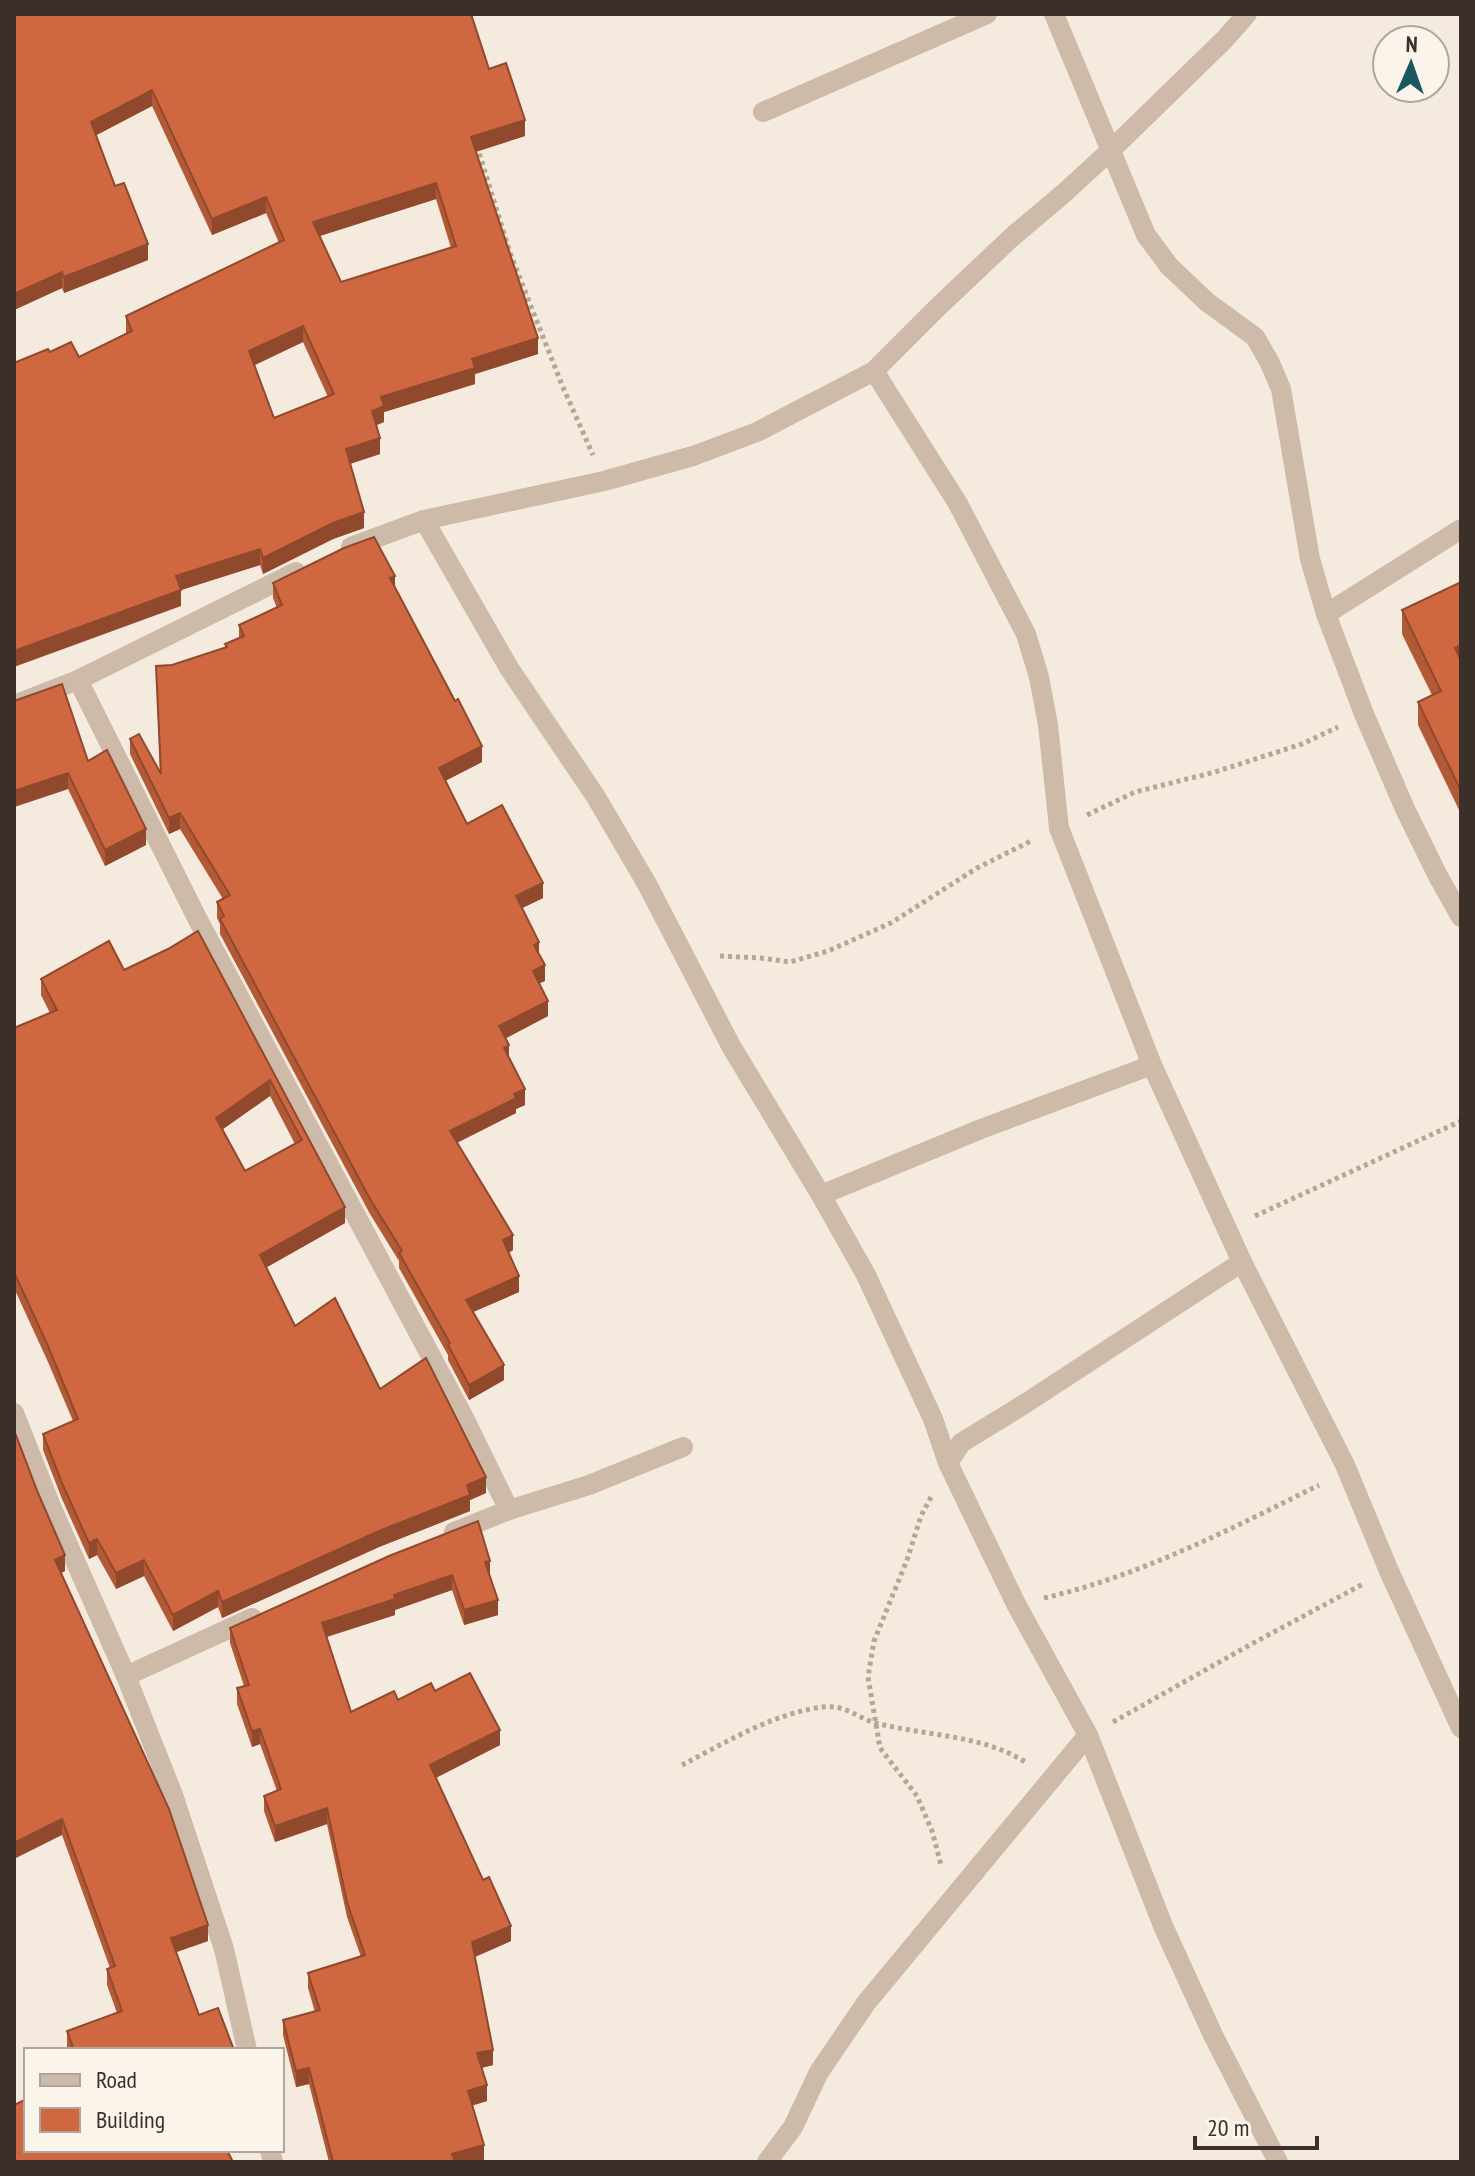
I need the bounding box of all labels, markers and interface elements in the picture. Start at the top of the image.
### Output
north arrow [1371,24,1451,104]
text: N [1405,30,1418,58]
legend [24,2048,284,2152]
text: Road [96,2064,137,2095]
scale bar [1195,2100,1317,2150]
text: Building [96,2104,165,2135]
text: 20 m [1207,2112,1249,2143]

